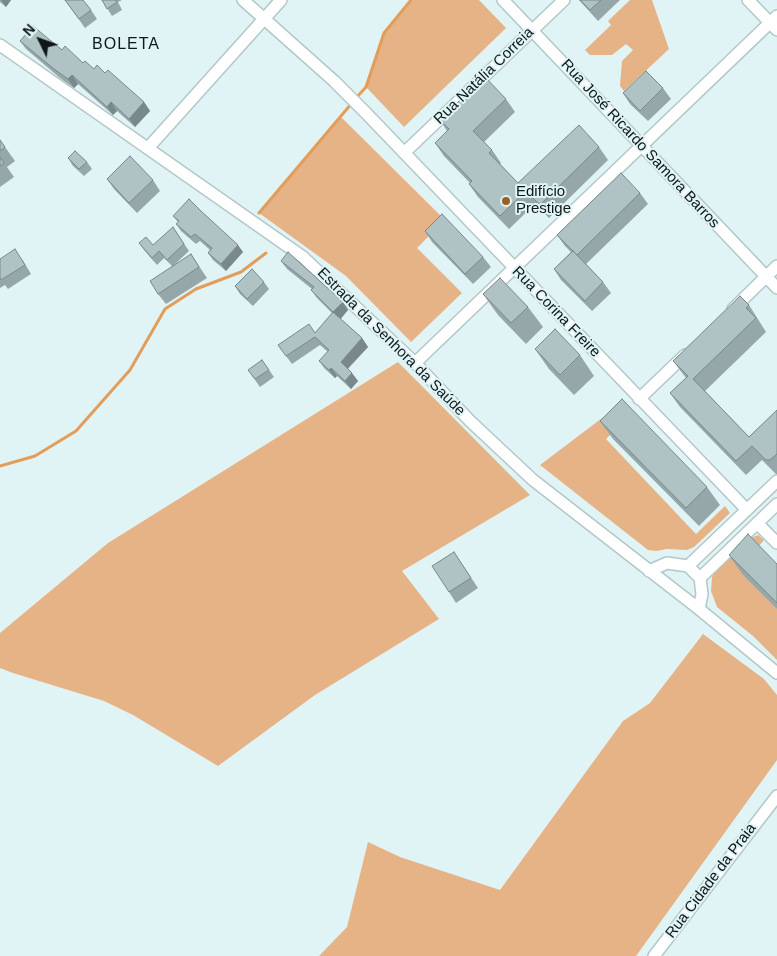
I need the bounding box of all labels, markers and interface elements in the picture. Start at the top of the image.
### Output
north arrow [15,15,65,65]
text: N [20,21,38,39]
street label: Rua Natália Correia [430,24,538,128]
district label: BOLETA [91,35,161,55]
street label: Rua José Ricardo Samora Barros [557,56,723,232]
place label: Edifício Prestige [516,183,571,218]
marker: Edifício Prestige [500,195,512,207]
street label: Rua Corina Freire [508,263,604,361]
street label: Estrada da Senhora da Saúde [313,264,469,420]
street label: Rua Cidade da Praia [662,820,760,942]

